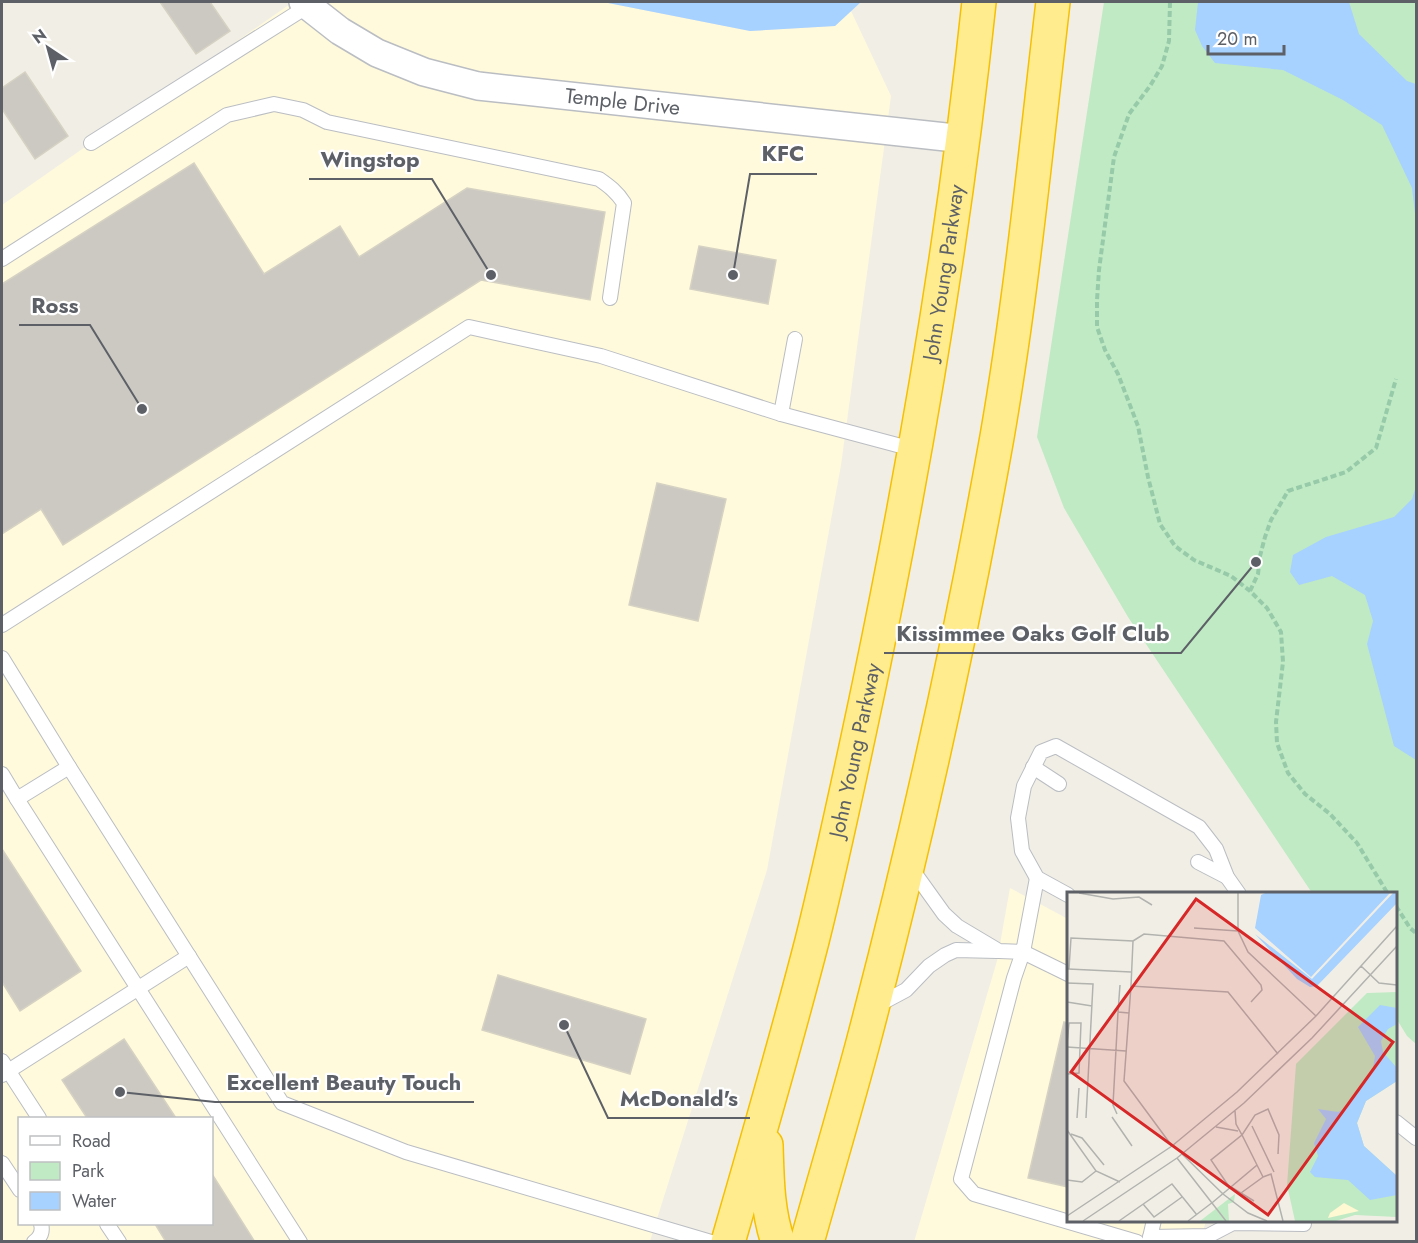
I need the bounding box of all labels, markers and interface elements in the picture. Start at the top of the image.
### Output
north arrow [18,18,78,78]
scale bar [1208,18,1284,56]
text: N [28,23,51,49]
text: 20 m [1217,26,1257,52]
street label: Temple Drive [564,81,682,123]
callout: KFC [750,134,817,174]
text: KFC [762,137,804,169]
callout: Wingstop [309,139,432,179]
text: Wingstop [320,143,420,175]
street label: John Young Parkway [915,182,972,366]
callout: Ross [19,285,90,325]
text: Ross [31,289,79,321]
callout: Kissimmee Oaks Golf Club [884,613,1181,653]
text: Kissimmee Oaks Golf Club [896,617,1170,649]
street label: John Young Parkway [821,660,889,843]
inset map [1067,892,1397,1222]
callout: Excellent Beauty Touch [215,1062,474,1102]
text: Excellent Beauty Touch [227,1066,461,1098]
callout: McDonald's [608,1078,750,1118]
text: McDonald's [620,1082,738,1114]
legend [18,1117,213,1225]
text: Road [72,1128,111,1154]
text: Park [72,1158,104,1184]
text: Water [72,1188,117,1214]

